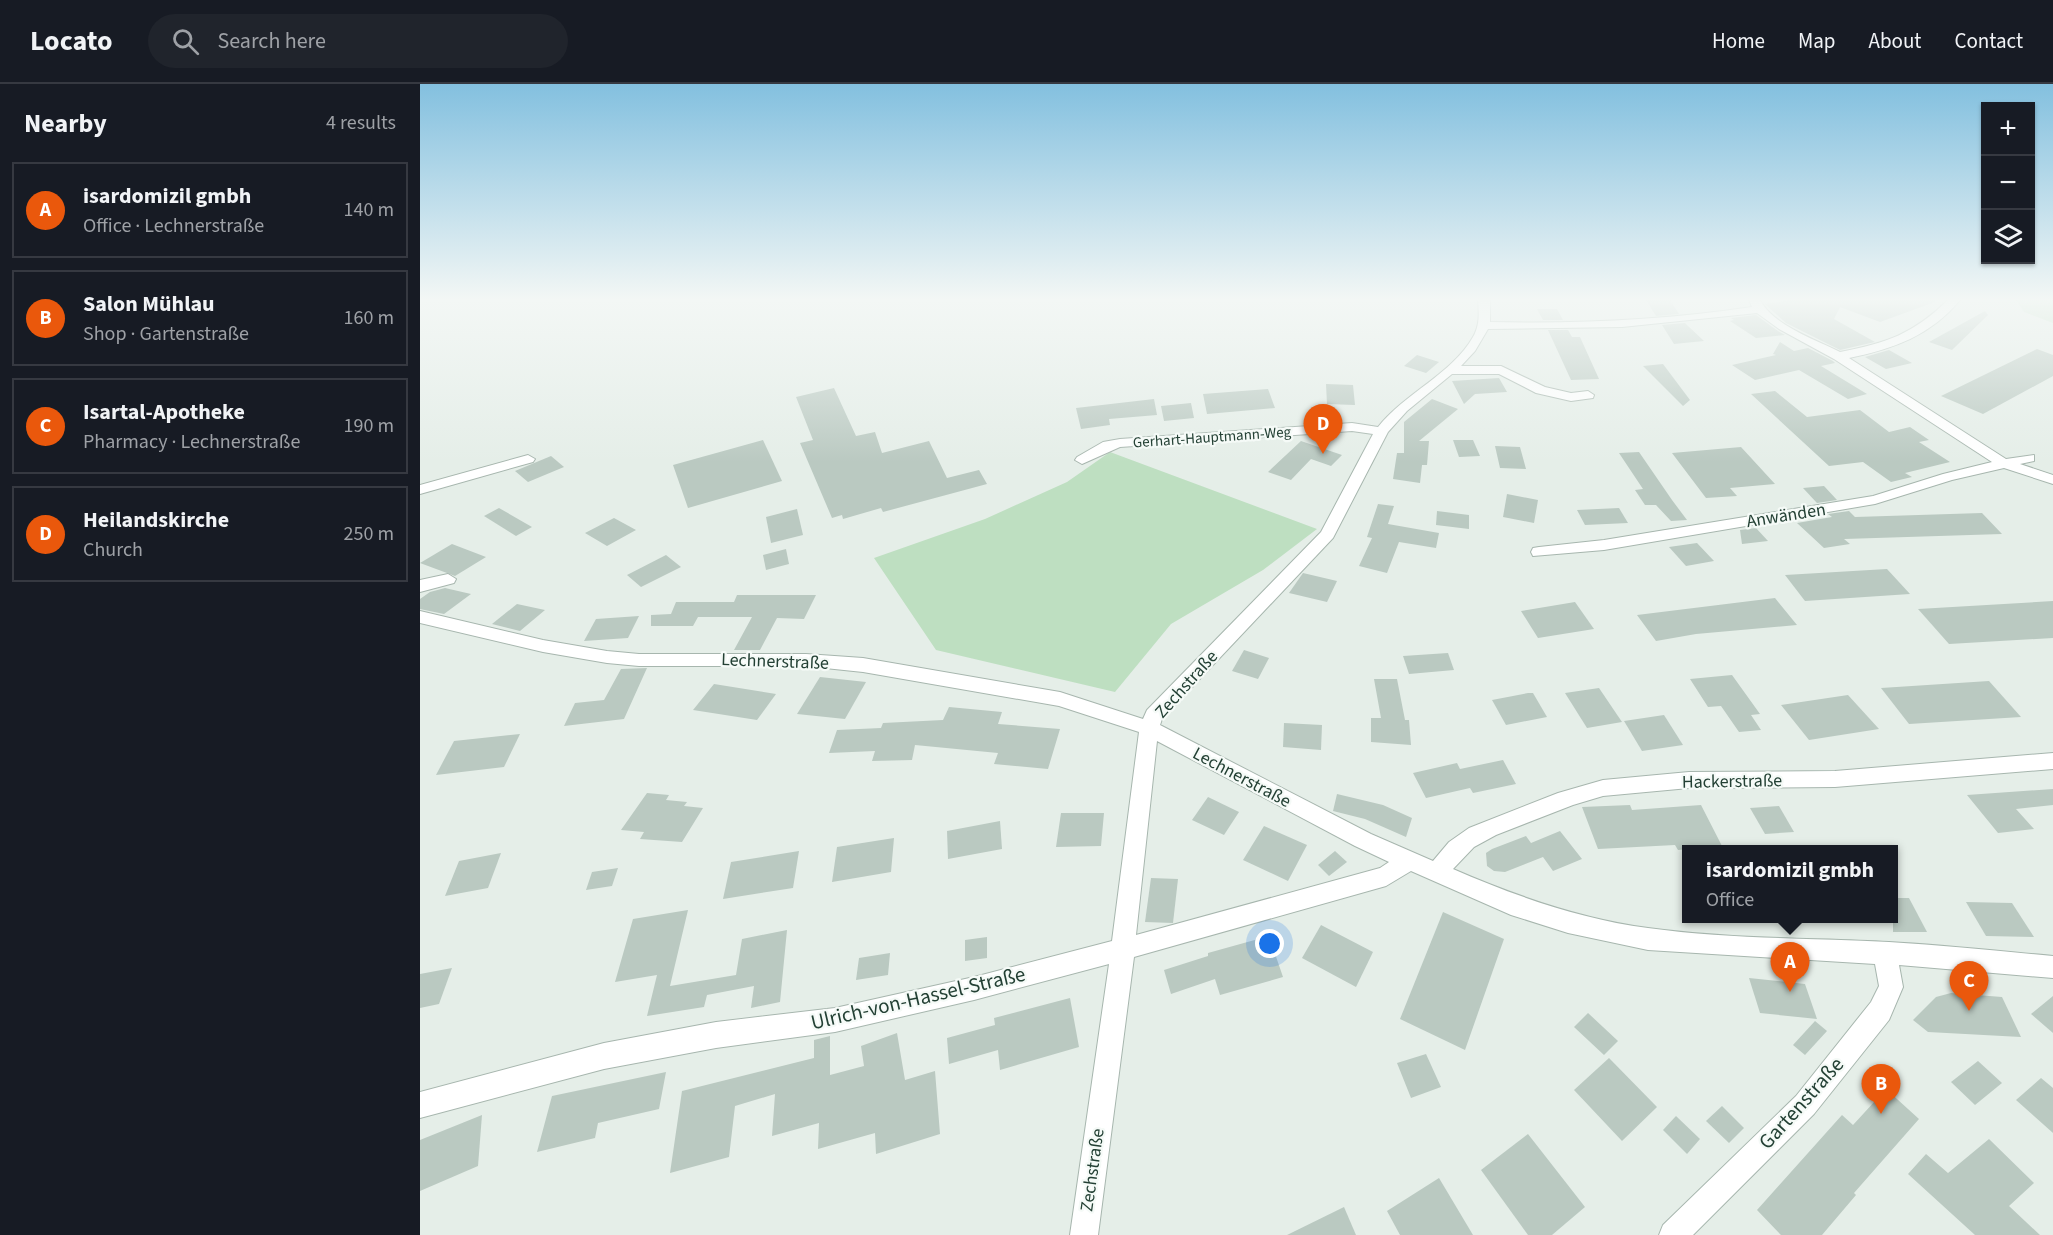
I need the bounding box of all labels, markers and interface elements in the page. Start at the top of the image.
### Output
search box [148,14,568,68]
text: Locato [30,21,112,61]
icon: search [169,25,202,58]
text: Search here [217,25,326,57]
text: Home [1712,26,1765,56]
text: Map [1798,26,1836,56]
text: About [1869,26,1921,56]
text: Contact [1954,26,2023,56]
map controls [1981,102,2035,264]
button: + [1981,102,2035,156]
text: Nearby [24,105,107,142]
text: 4 results [326,109,396,137]
button: − [1981,156,2035,210]
text: isardomizil gmbh [83,180,251,212]
text: A [40,196,51,224]
text: 140 m [344,196,394,224]
button: layers [1981,210,2035,264]
text: Office · Lechnerstraße [83,212,264,240]
text: Salon Mühlau [83,288,215,320]
text: B [39,304,52,332]
text: 160 m [344,304,394,332]
text: Shop · Gartenstraße [83,320,249,348]
text: Isartal-Apotheke [83,396,245,428]
pin: D [1304,404,1342,454]
text: C [40,412,51,440]
text: 190 m [344,412,394,440]
street label: Gerhart-Hauptmann-Weg [1132,421,1292,453]
text: Pharmacy · Lechnerstraße [83,428,300,456]
street label: Anwänden [1745,497,1828,534]
text: Heilandskirche [83,504,229,536]
text: D [39,520,52,548]
text: 250 m [344,520,394,548]
text: Church [83,536,143,564]
street label: Zechstraße [1149,645,1224,724]
street label: Lechnerstraße [721,647,829,676]
street label: Lechnerstraße [1188,741,1295,814]
street label: Hackerstraße [1682,768,1782,795]
popup [1682,845,1898,923]
text: isardomizil gmbh [1706,854,1874,886]
text: Office [1706,886,1754,914]
your location [1255,929,1284,958]
pin: A [1770,942,1810,992]
street label: Ulrich-von-Hassel-Straße [808,959,1028,1037]
pin: C [1950,962,1988,1011]
street label: Gartenstraße [1751,1050,1851,1156]
pin: B [1862,1064,1900,1114]
street label: Zechstraße [1074,1127,1111,1213]

